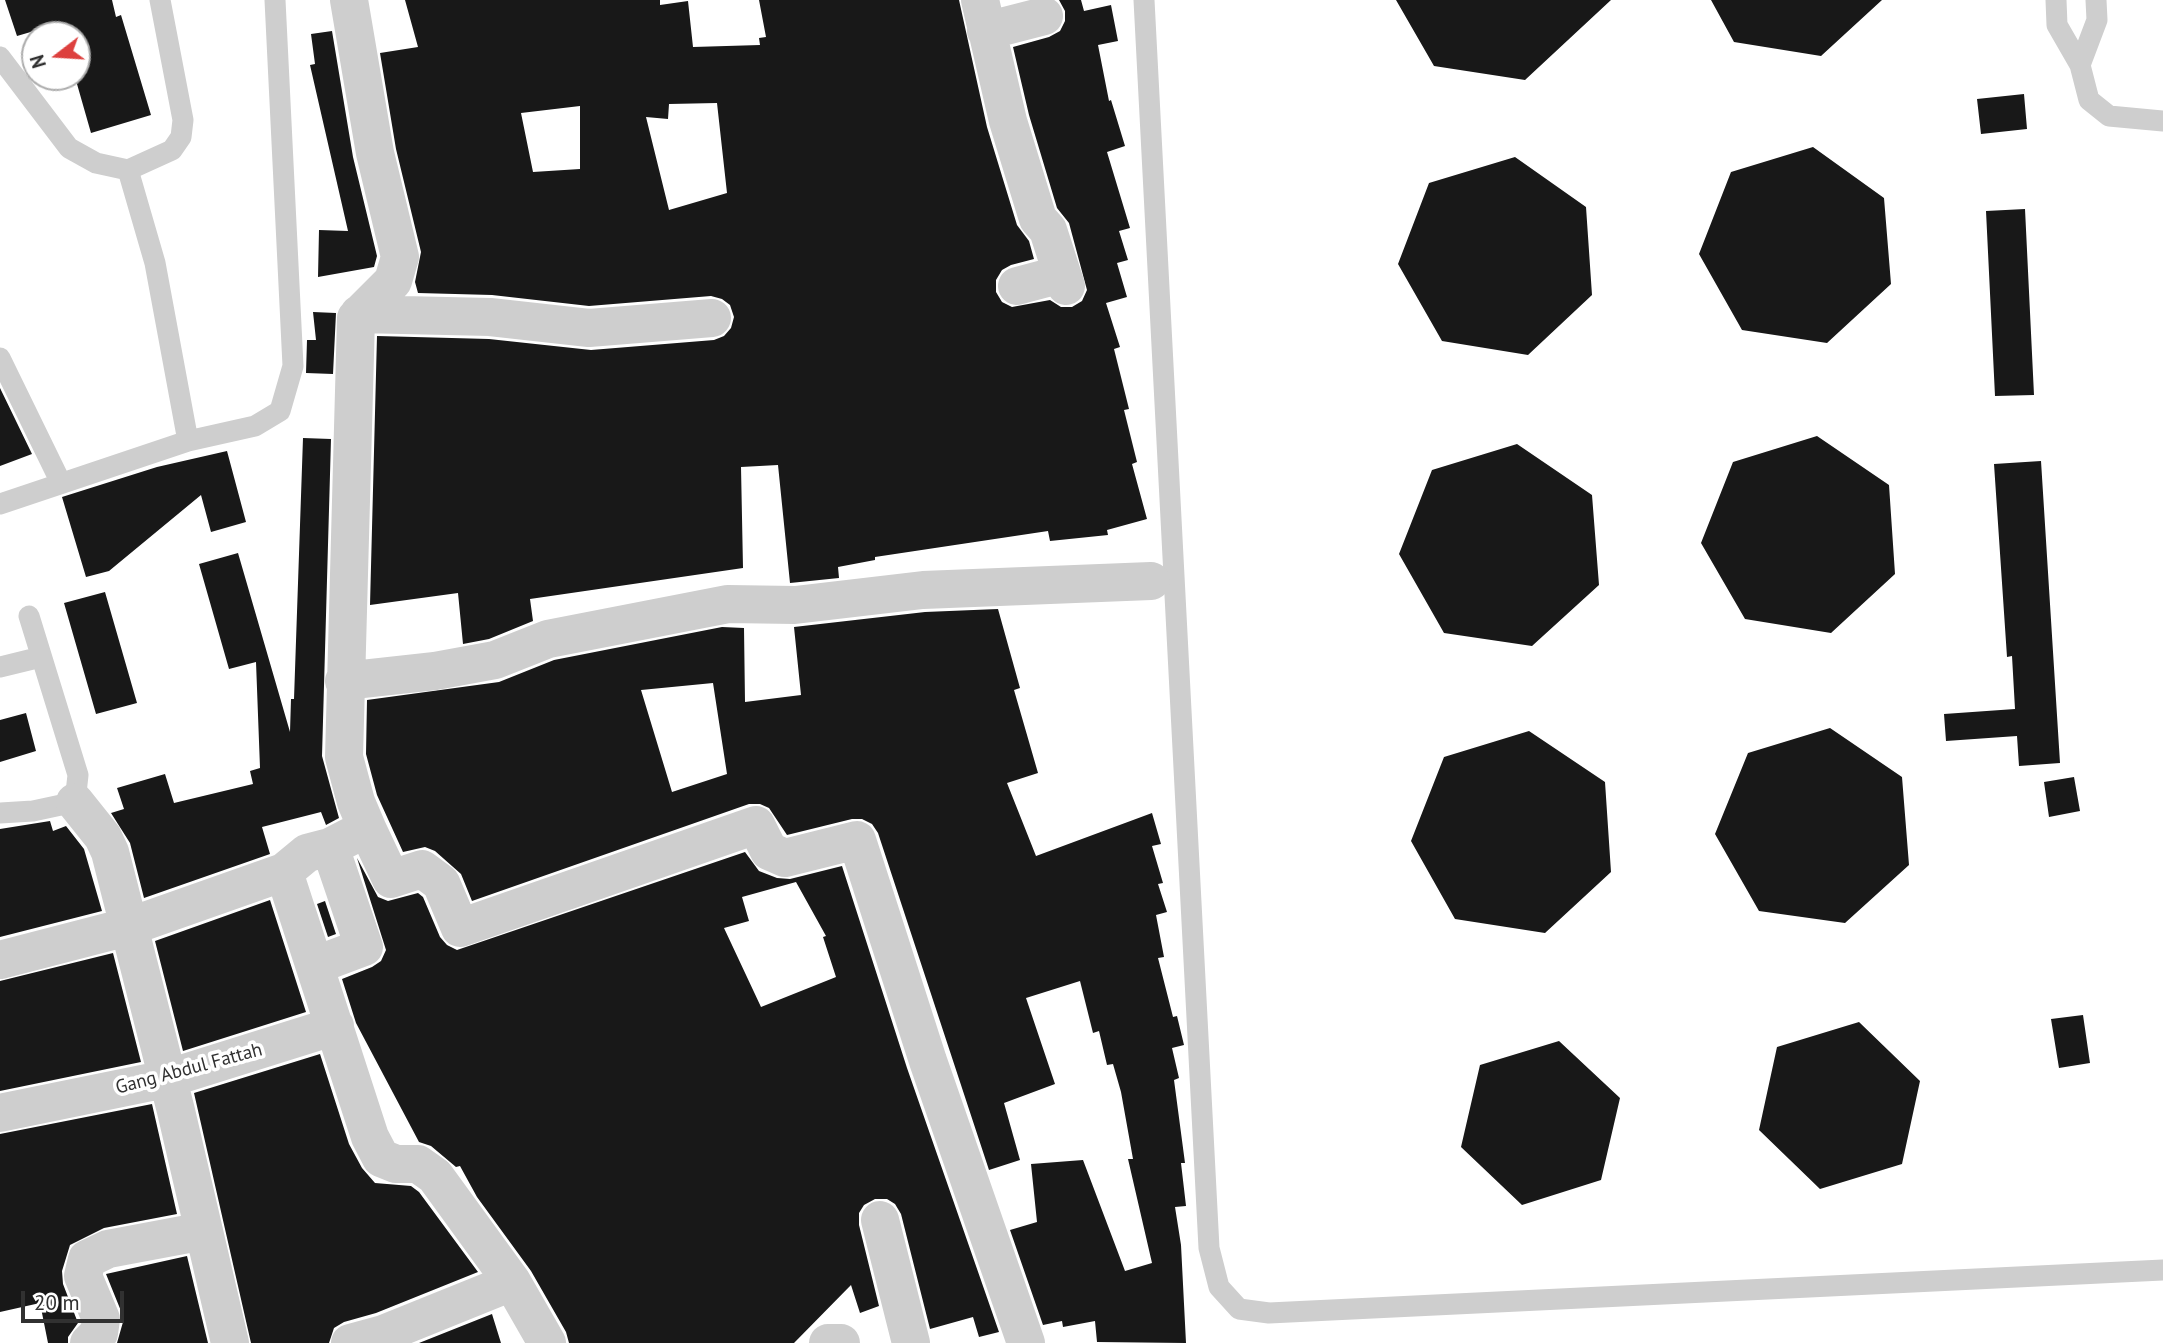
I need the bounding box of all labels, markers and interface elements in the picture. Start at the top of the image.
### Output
north arrow [21,21,91,91]
text: N [25,52,51,71]
street label: Gang Abdul Fattah [113,1038,265,1100]
scale bar [24,1276,128,1320]
text: 20 m [34,1289,80,1316]

